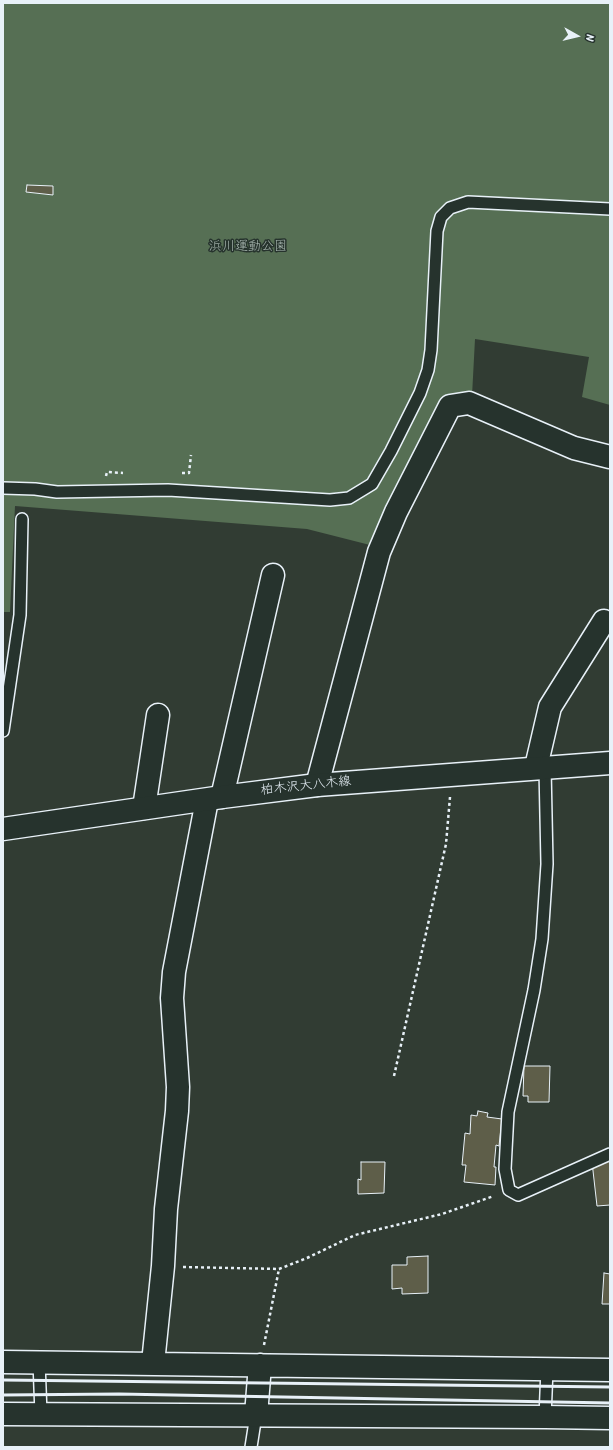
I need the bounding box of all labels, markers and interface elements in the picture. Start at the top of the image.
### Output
north arrow [557,16,597,56]
text: N [579,33,598,42]
park label: 浜川運動公園 [209,240,287,256]
street label: 柏木沢大八木線 [260,774,352,800]

